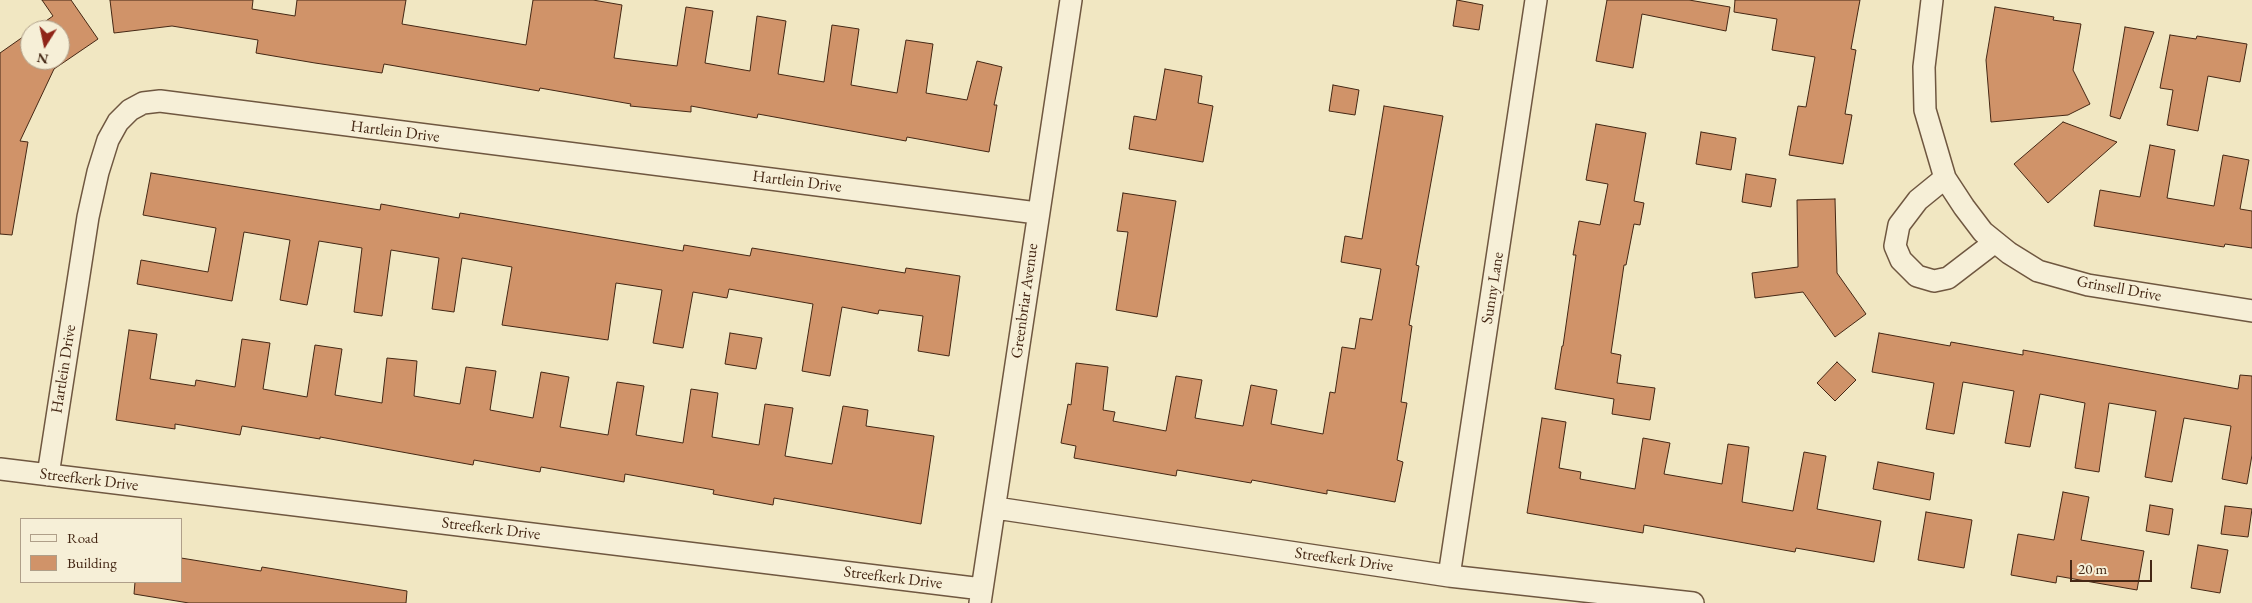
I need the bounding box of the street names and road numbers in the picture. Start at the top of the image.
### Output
street label: Hartlein Drive [349,117,441,147]
street label: Hartlein Drive [751,167,843,197]
street label: Greenbriar Avenue [1007,242,1043,360]
street label: Sunny Lane [1478,251,1508,325]
street label: Grinsell Drive [2075,272,2163,306]
street label: Hartlein Drive [48,323,80,415]
street label: Streefkerk Drive [39,464,139,496]
street label: Streefkerk Drive [441,513,541,545]
street label: Streefkerk Drive [1294,544,1394,576]
street label: Streefkerk Drive [843,562,943,594]

